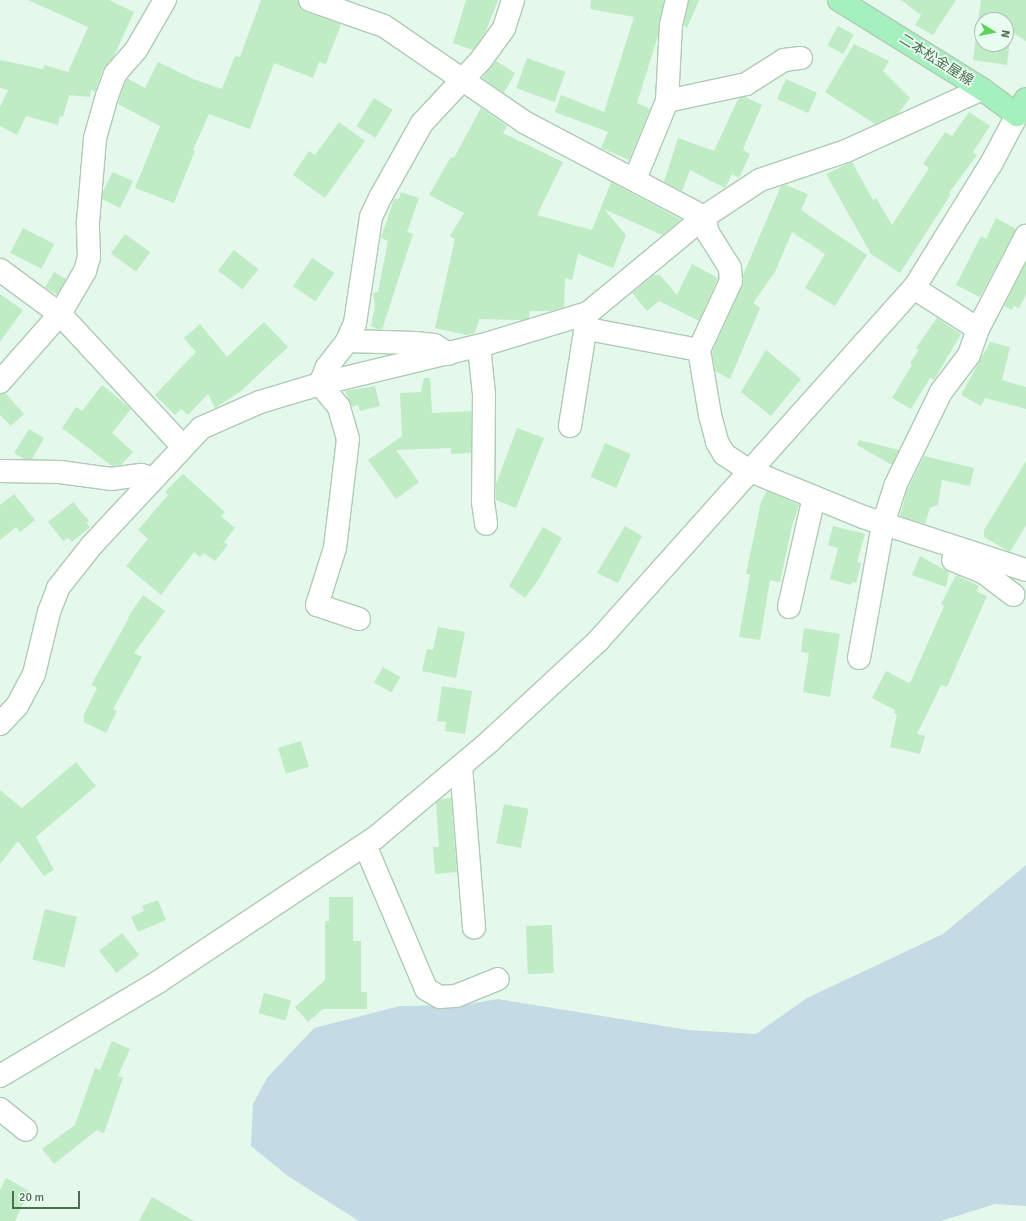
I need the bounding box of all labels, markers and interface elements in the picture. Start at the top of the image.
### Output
north arrow [974,12,1014,52]
text: N [998,29,1012,39]
street label: 二本松金屋線 [896,31,976,89]
scale bar [14,1183,82,1209]
text: 20 m [19,1190,44,1205]

